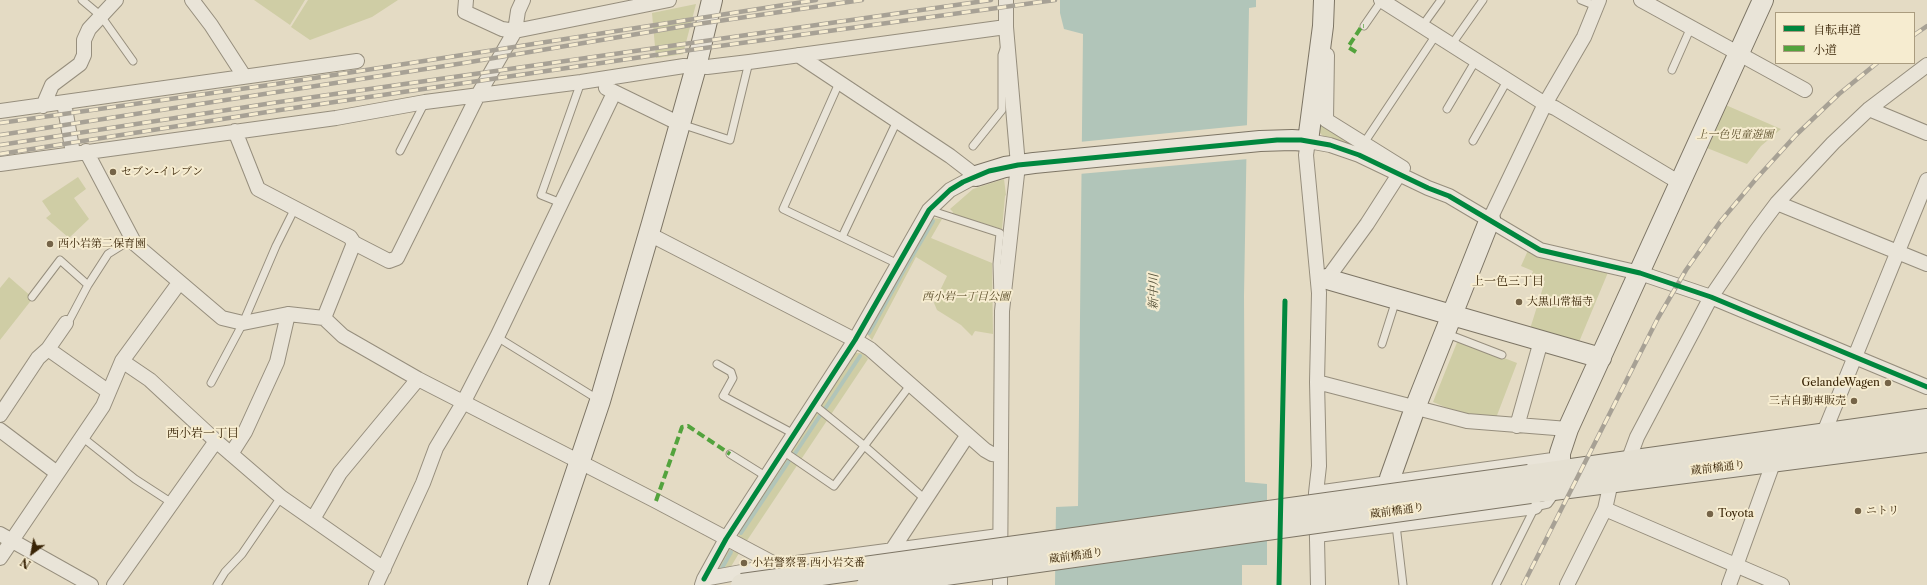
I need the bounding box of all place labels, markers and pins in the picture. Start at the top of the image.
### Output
place label: セブン-イレブン [121,165,203,179]
marker: セブン-イレブン [108,167,118,177]
place label: 西小岩第二保育園 [58,237,146,251]
marker: 西小岩第二保育園 [45,239,55,249]
place label: 大黒山常福寺 [1527,295,1593,309]
marker: 大黒山常福寺 [1514,297,1524,307]
place label: GelandeWagen [1802,376,1880,390]
marker: GelandeWagen [1883,378,1893,388]
place label: 三吉自動車販売 [1769,394,1846,408]
marker: 三吉自動車販売 [1849,396,1859,406]
place label: ニトリ [1866,504,1899,518]
marker: ニトリ [1853,506,1863,516]
place label: Toyota [1718,507,1754,521]
marker: Toyota [1705,509,1715,519]
place label: 小岩警察署 西小岩交番 [752,556,865,570]
marker: 小岩警察署 西小岩交番 [739,558,749,568]

